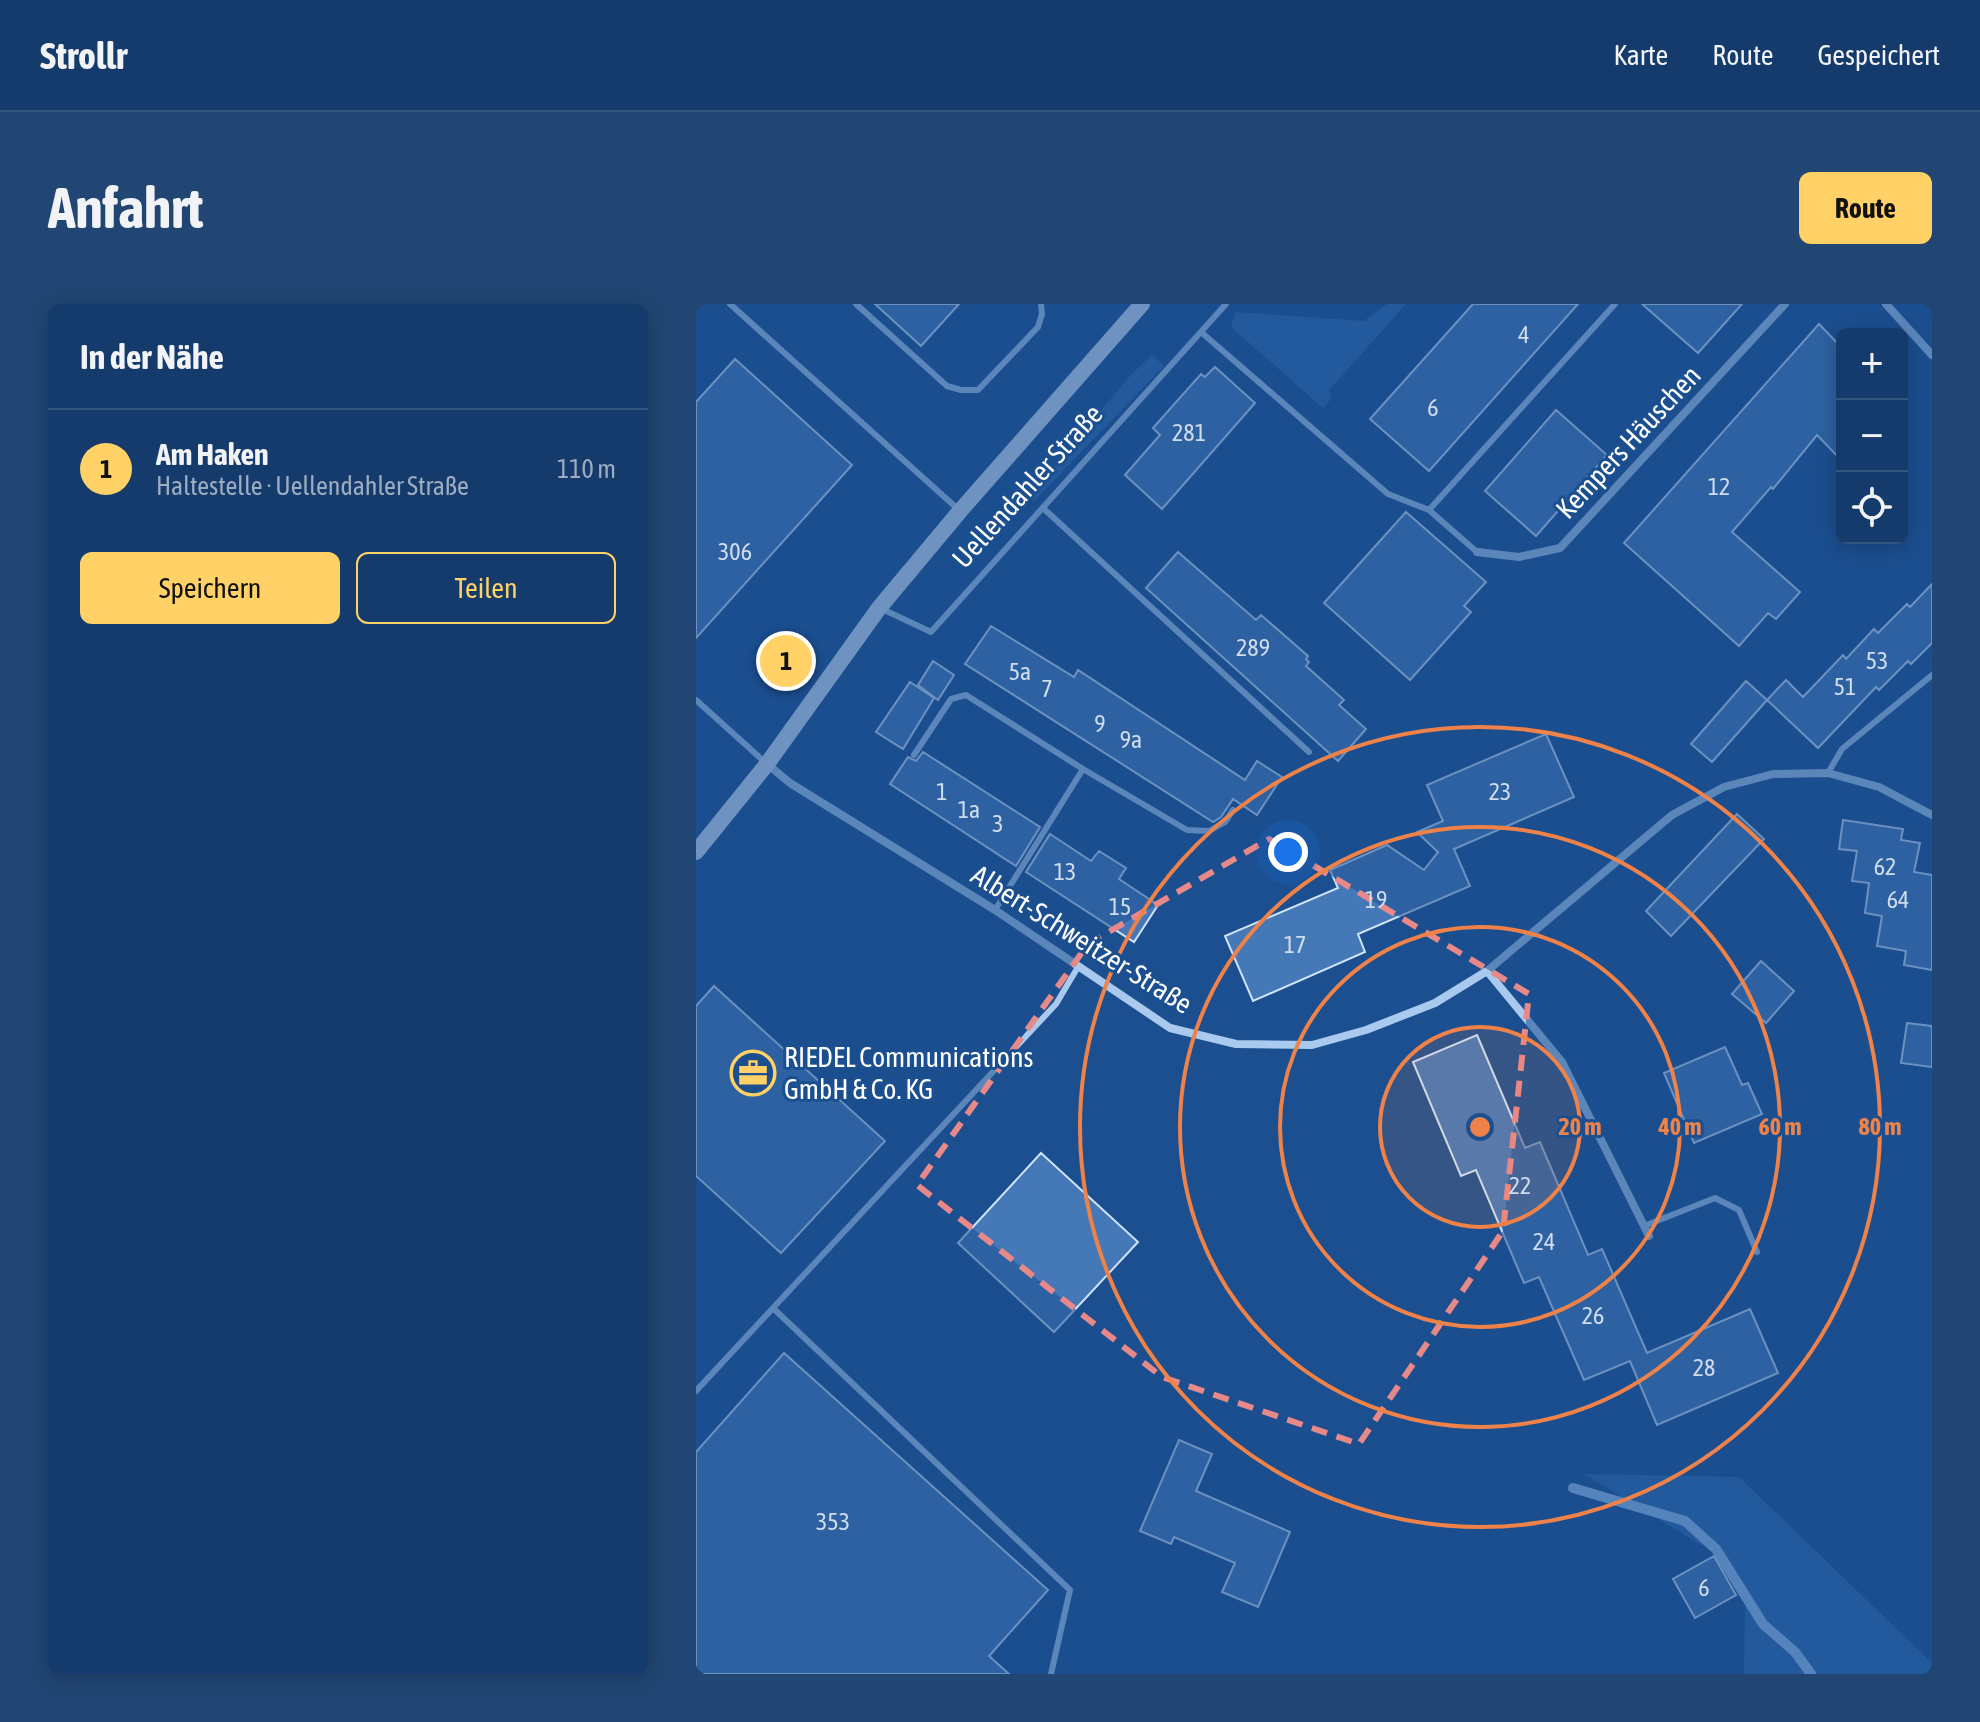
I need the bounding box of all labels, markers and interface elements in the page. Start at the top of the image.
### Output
text: Strollr [40,34,127,77]
text: Karte [1614,39,1668,71]
text: Route [1712,39,1773,71]
text: Gespeichert [1817,39,1940,71]
button: Route [1799,172,1932,244]
text: Anfahrt [48,176,203,240]
house number: 4 [1518,321,1530,348]
map controls [1836,328,1908,544]
button: + [1836,328,1908,400]
text: In der Nähe [80,337,224,376]
street label: Kempers Häuschen [1549,359,1707,525]
house number: 6 [1427,394,1439,421]
street label: Uellendahler Straße [945,398,1109,574]
button: − [1836,400,1908,472]
house number: 281 [1172,419,1206,446]
text: Am Haken [156,437,269,471]
text: 1 [100,454,112,484]
text: 110 m [557,454,616,484]
text: Haltestelle · Uellendahler Straße [156,471,469,501]
button: locate [1836,472,1908,544]
house number: 12 [1708,473,1730,500]
house number: 306 [718,538,752,565]
button: Speichern [80,552,340,624]
button: Teilen [356,552,616,624]
pin: 1 [760,631,812,691]
house number: 289 [1236,634,1270,661]
house number: 53 [1866,647,1888,674]
house number: 5a [1009,658,1031,685]
house number: 51 [1834,673,1856,700]
house number: 7 [1041,675,1053,702]
house number: 9 [1094,710,1106,737]
house number: 9a [1120,726,1142,753]
house number: 1 [936,778,948,805]
house number: 23 [1489,778,1511,805]
house number: 1a [958,796,980,823]
house number: 3 [992,810,1004,837]
your location [1268,832,1308,872]
house number: 62 [1874,853,1896,880]
street label: Albert-Schweitzer-Straße [966,858,1198,1020]
house number: 13 [1054,858,1076,885]
house number: 19 [1365,886,1387,913]
house number: 64 [1887,886,1909,913]
house number: 15 [1109,893,1131,920]
house number: 17 [1284,931,1306,958]
place label: RIEDEL Communications GmbH & Co. KG [784,1041,1033,1105]
office icon: RIEDEL Communications GmbH & Co. KG [729,1049,777,1097]
centre of rings [1466,1113,1494,1141]
text: 20 m [1558,1113,1602,1140]
text: 40 m [1657,1113,1702,1140]
text: 60 m [1758,1113,1802,1140]
text: 80 m [1858,1113,1902,1140]
house number: 22 [1509,1172,1531,1199]
house number: 24 [1533,1228,1555,1255]
house number: 26 [1582,1302,1604,1329]
house number: 28 [1693,1354,1715,1381]
house number: 353 [816,1508,850,1535]
house number: 6 [1698,1574,1710,1601]

